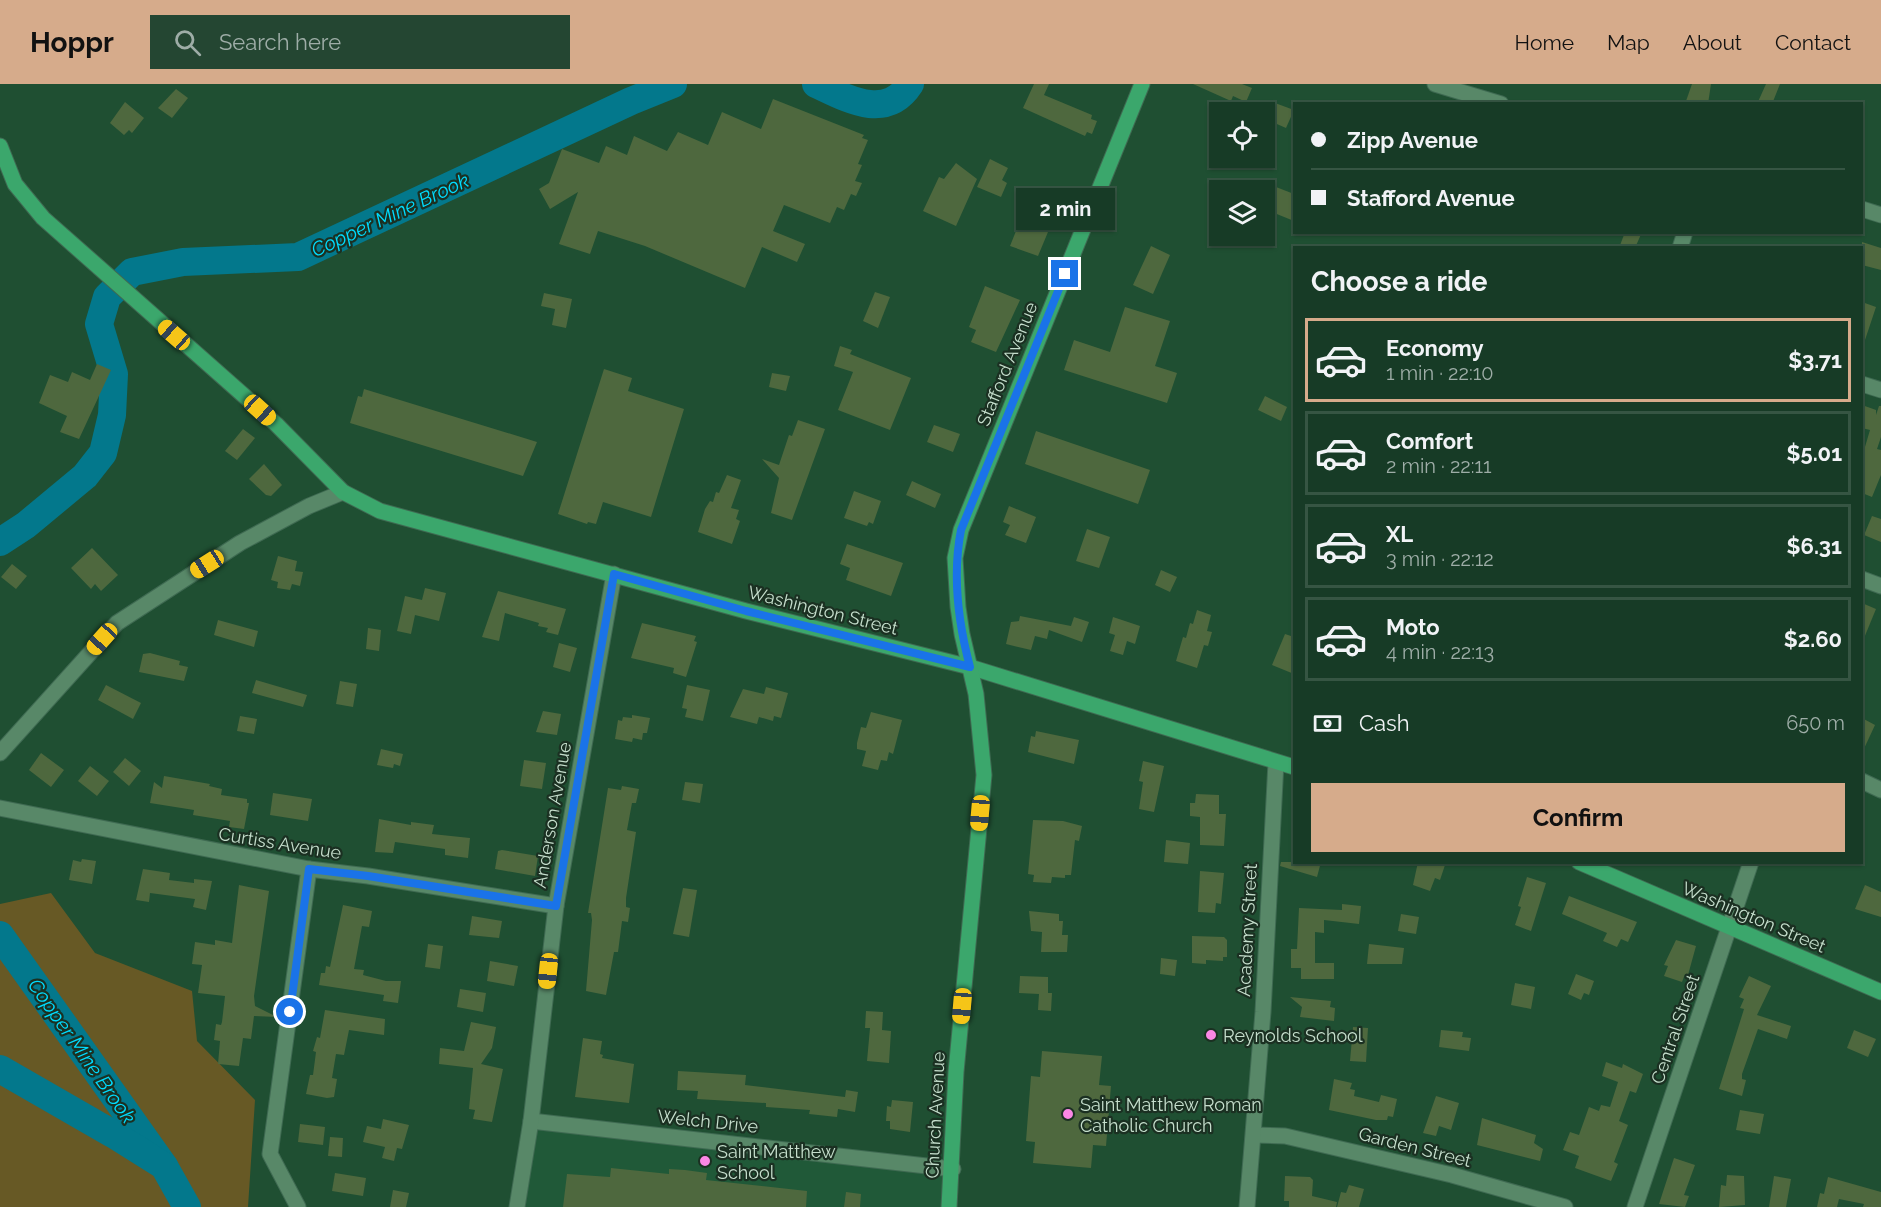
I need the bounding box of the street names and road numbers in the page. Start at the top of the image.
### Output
street label: Stafford Avenue [973,299,1042,429]
street label: Washington Street [746,581,900,639]
street label: Anderson Avenue [529,740,575,890]
street label: Curtiss Avenue [217,823,343,863]
street label: Academy Street [1233,863,1261,997]
street label: Washington Street [1679,877,1829,957]
street label: Central Street [1646,972,1704,1086]
street label: Church Avenue [921,1051,949,1179]
street label: Welch Drive [657,1105,760,1137]
street label: Garden Street [1356,1123,1474,1171]

